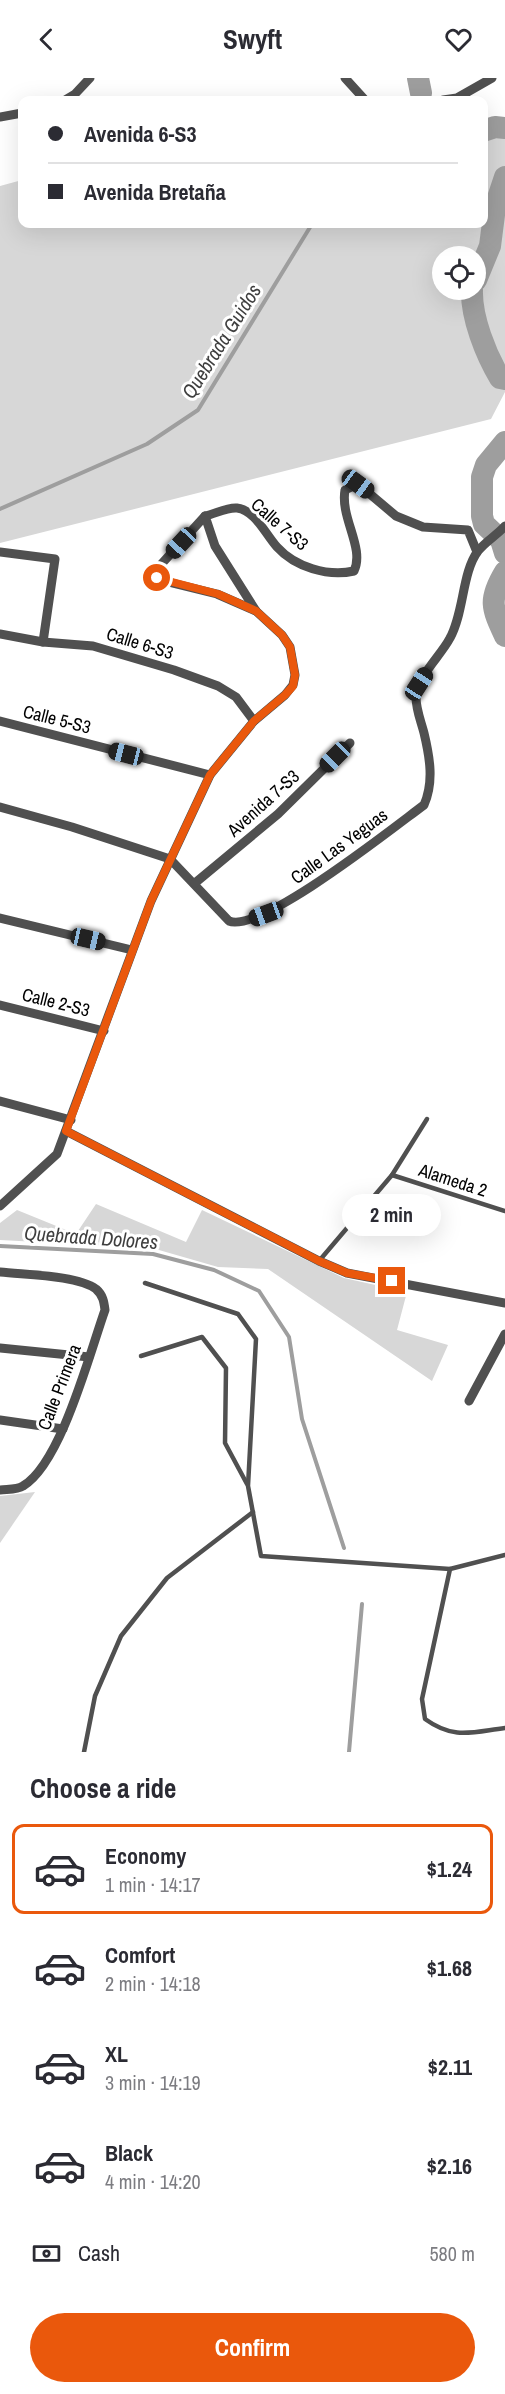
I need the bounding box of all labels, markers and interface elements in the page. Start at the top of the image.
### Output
text: Swyft [223,21,282,57]
icon: back [30,23,63,56]
icon: heart [442,23,475,56]
text: Avenida 6-S3 [84,119,197,149]
text: Avenida Bretaña [84,177,226,207]
map controls [432,246,486,300]
button: locate [432,246,486,300]
water label: Quebrada Guidos [175,279,267,403]
car [338,466,378,502]
street label: Calle 7-S3 [246,492,314,556]
car [162,524,200,562]
route start [143,564,170,591]
street label: Calle 6-S3 [103,621,177,665]
car [402,664,436,704]
street label: Calle 5-S3 [21,699,93,739]
car [316,738,354,776]
car [106,741,146,767]
street label: Avenida 7-S3 [221,764,305,843]
street label: Calle Las Yeguas [285,802,393,890]
car [246,899,286,929]
car [68,926,108,952]
street label: Calle 2-S3 [20,982,92,1022]
street label: Alameda 2 [415,1157,490,1203]
callout: 2 min [342,1194,442,1236]
text: 2 min [370,1201,413,1228]
water label: Quebrada Dolores [23,1219,159,1255]
route end [378,1267,405,1294]
street label: Calle Primera [31,1340,87,1434]
text: Choose a ride [30,1770,176,1806]
text: Economy [105,1841,186,1871]
icon: car [33,1842,87,1896]
text: $1.24 [427,1854,472,1884]
text: 1 min · 14:17 [105,1871,201,1898]
text: Comfort [105,1940,175,1970]
icon: car [33,1941,87,1995]
text: $1.68 [427,1953,472,1983]
text: 2 min · 14:18 [105,1970,201,1997]
text: XL [105,2039,128,2069]
icon: car [33,2040,87,2094]
text: $2.11 [428,2052,472,2082]
text: 3 min · 14:19 [105,2069,201,2096]
text: Black [105,2138,153,2168]
icon: car [33,2139,87,2193]
text: $2.16 [427,2151,472,2181]
text: 4 min · 14:20 [105,2168,201,2195]
icon: cash [30,2237,63,2270]
text: Cash [78,2238,120,2268]
text: 580 m [429,2240,475,2267]
button: Confirm [30,2313,475,2382]

